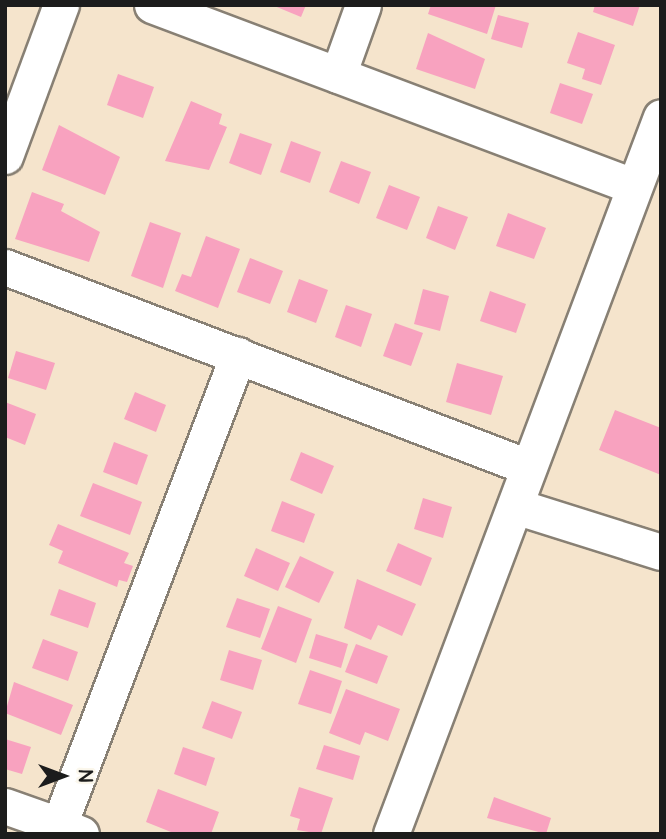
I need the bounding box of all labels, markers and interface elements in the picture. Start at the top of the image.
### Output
north arrow [28,741,98,811]
text: N [71,770,98,782]

